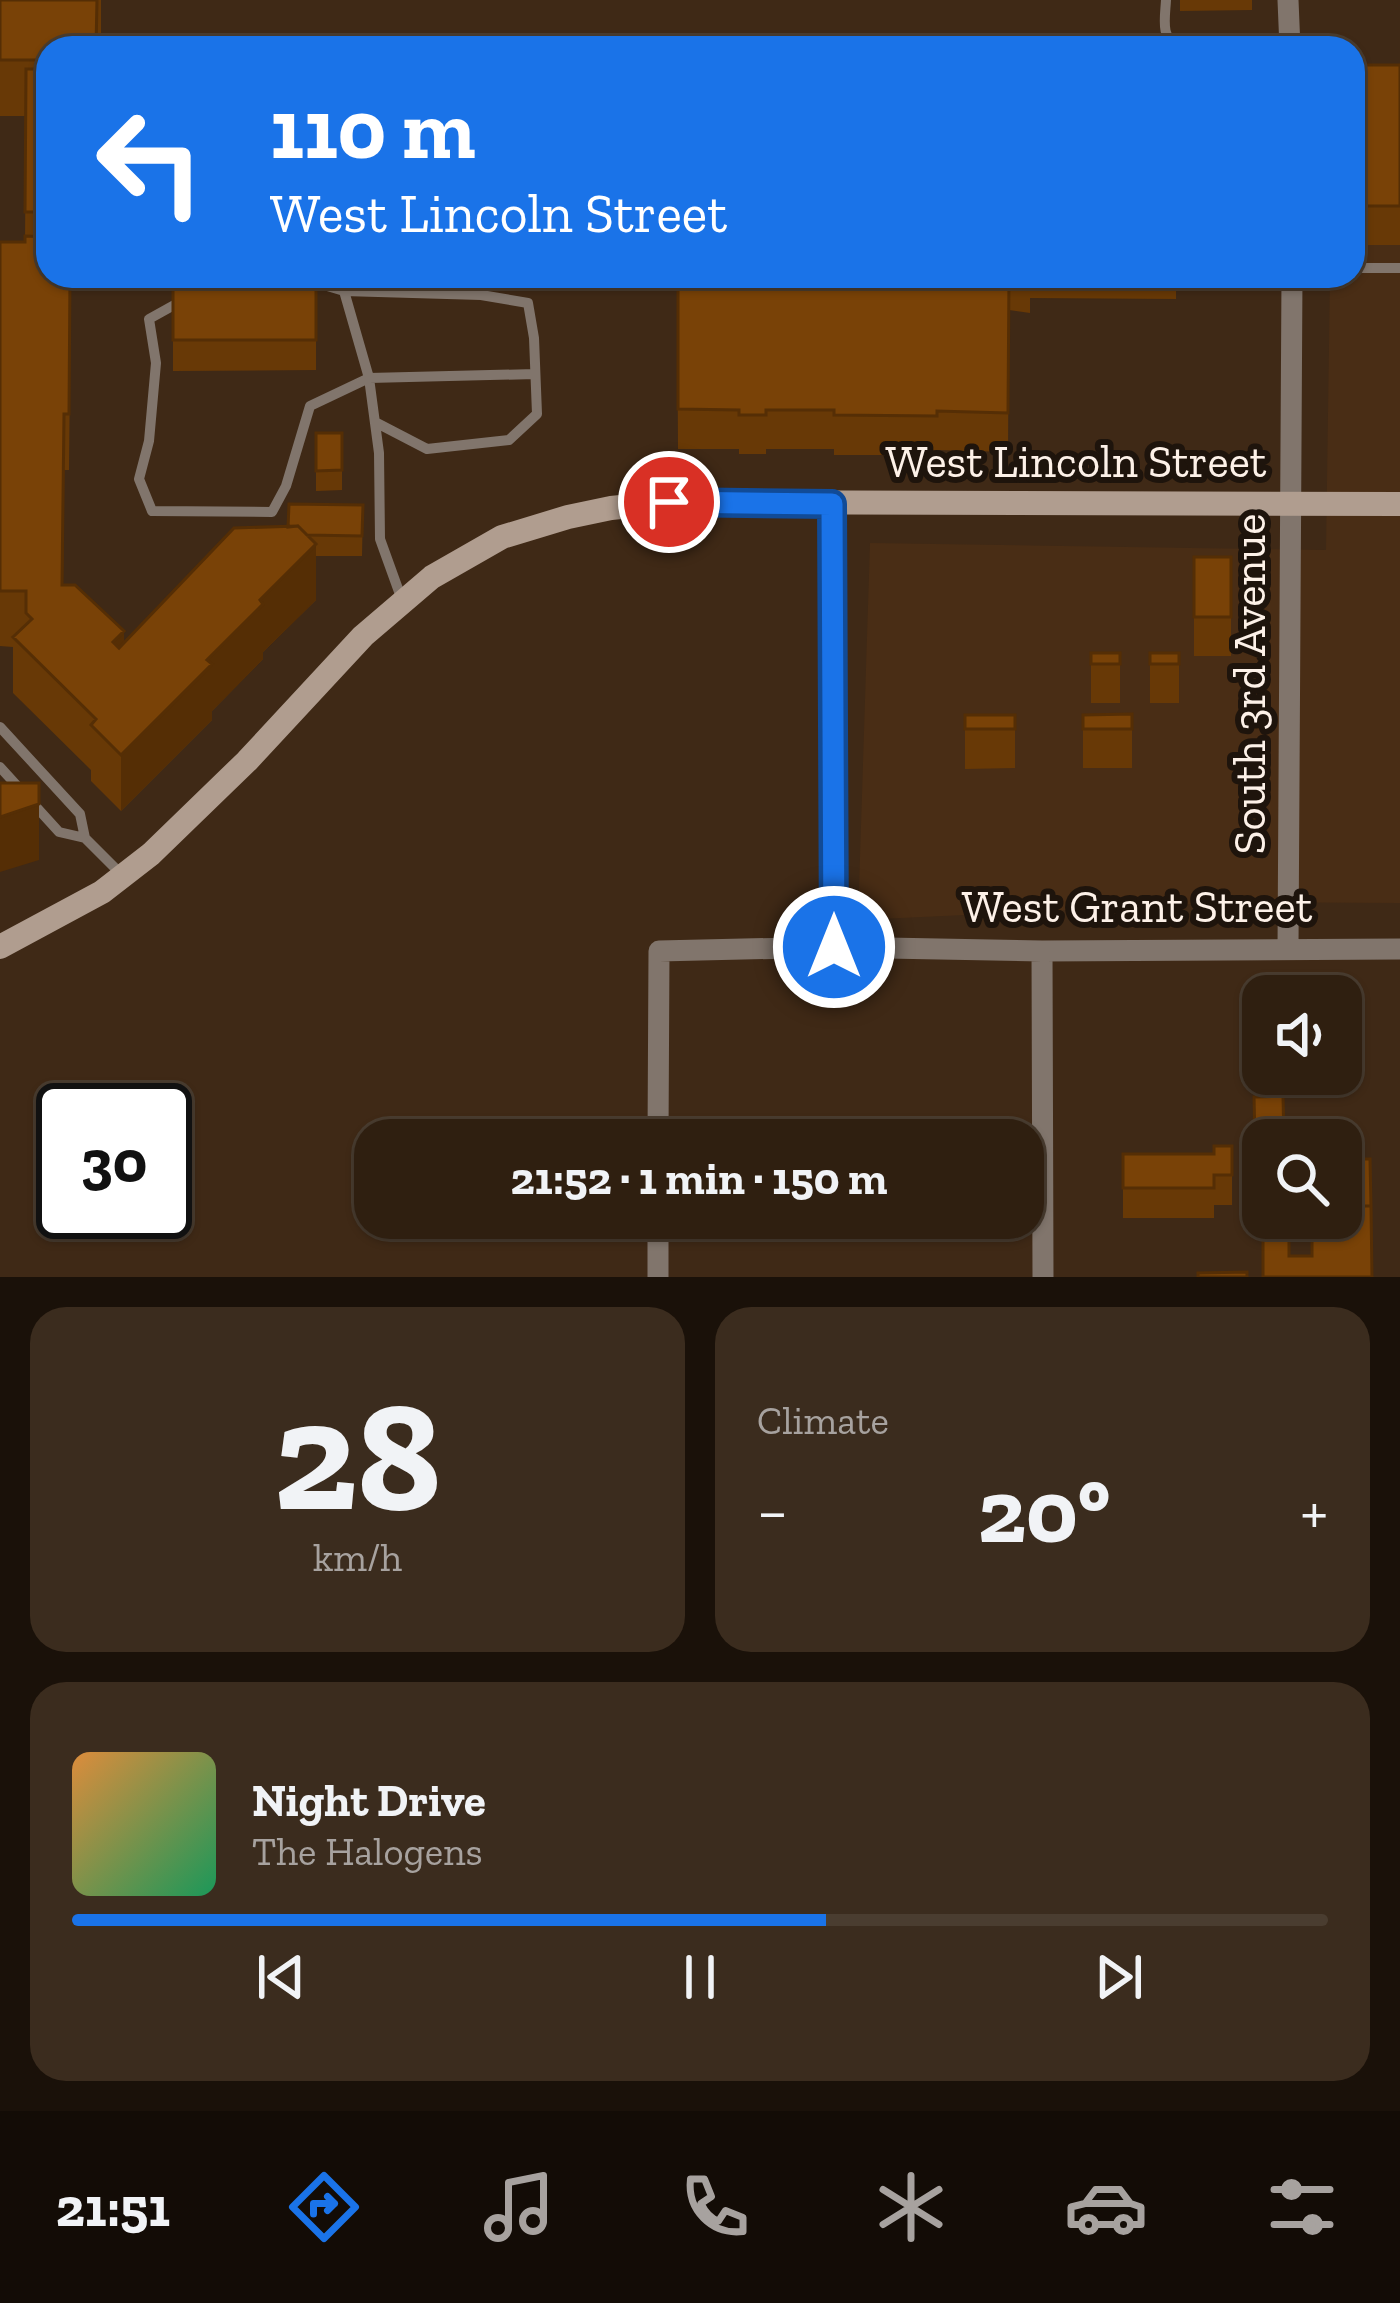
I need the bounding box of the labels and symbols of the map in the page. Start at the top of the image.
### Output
street label: West Lincoln Street [885,435,1267,489]
pin [618,451,720,553]
street label: South 3rd Avenue [1223,513,1277,855]
street label: West Grant Street [962,880,1313,934]
position arrow [771,884,897,1010]
speed limit sign: 30 [36,1083,192,1239]

